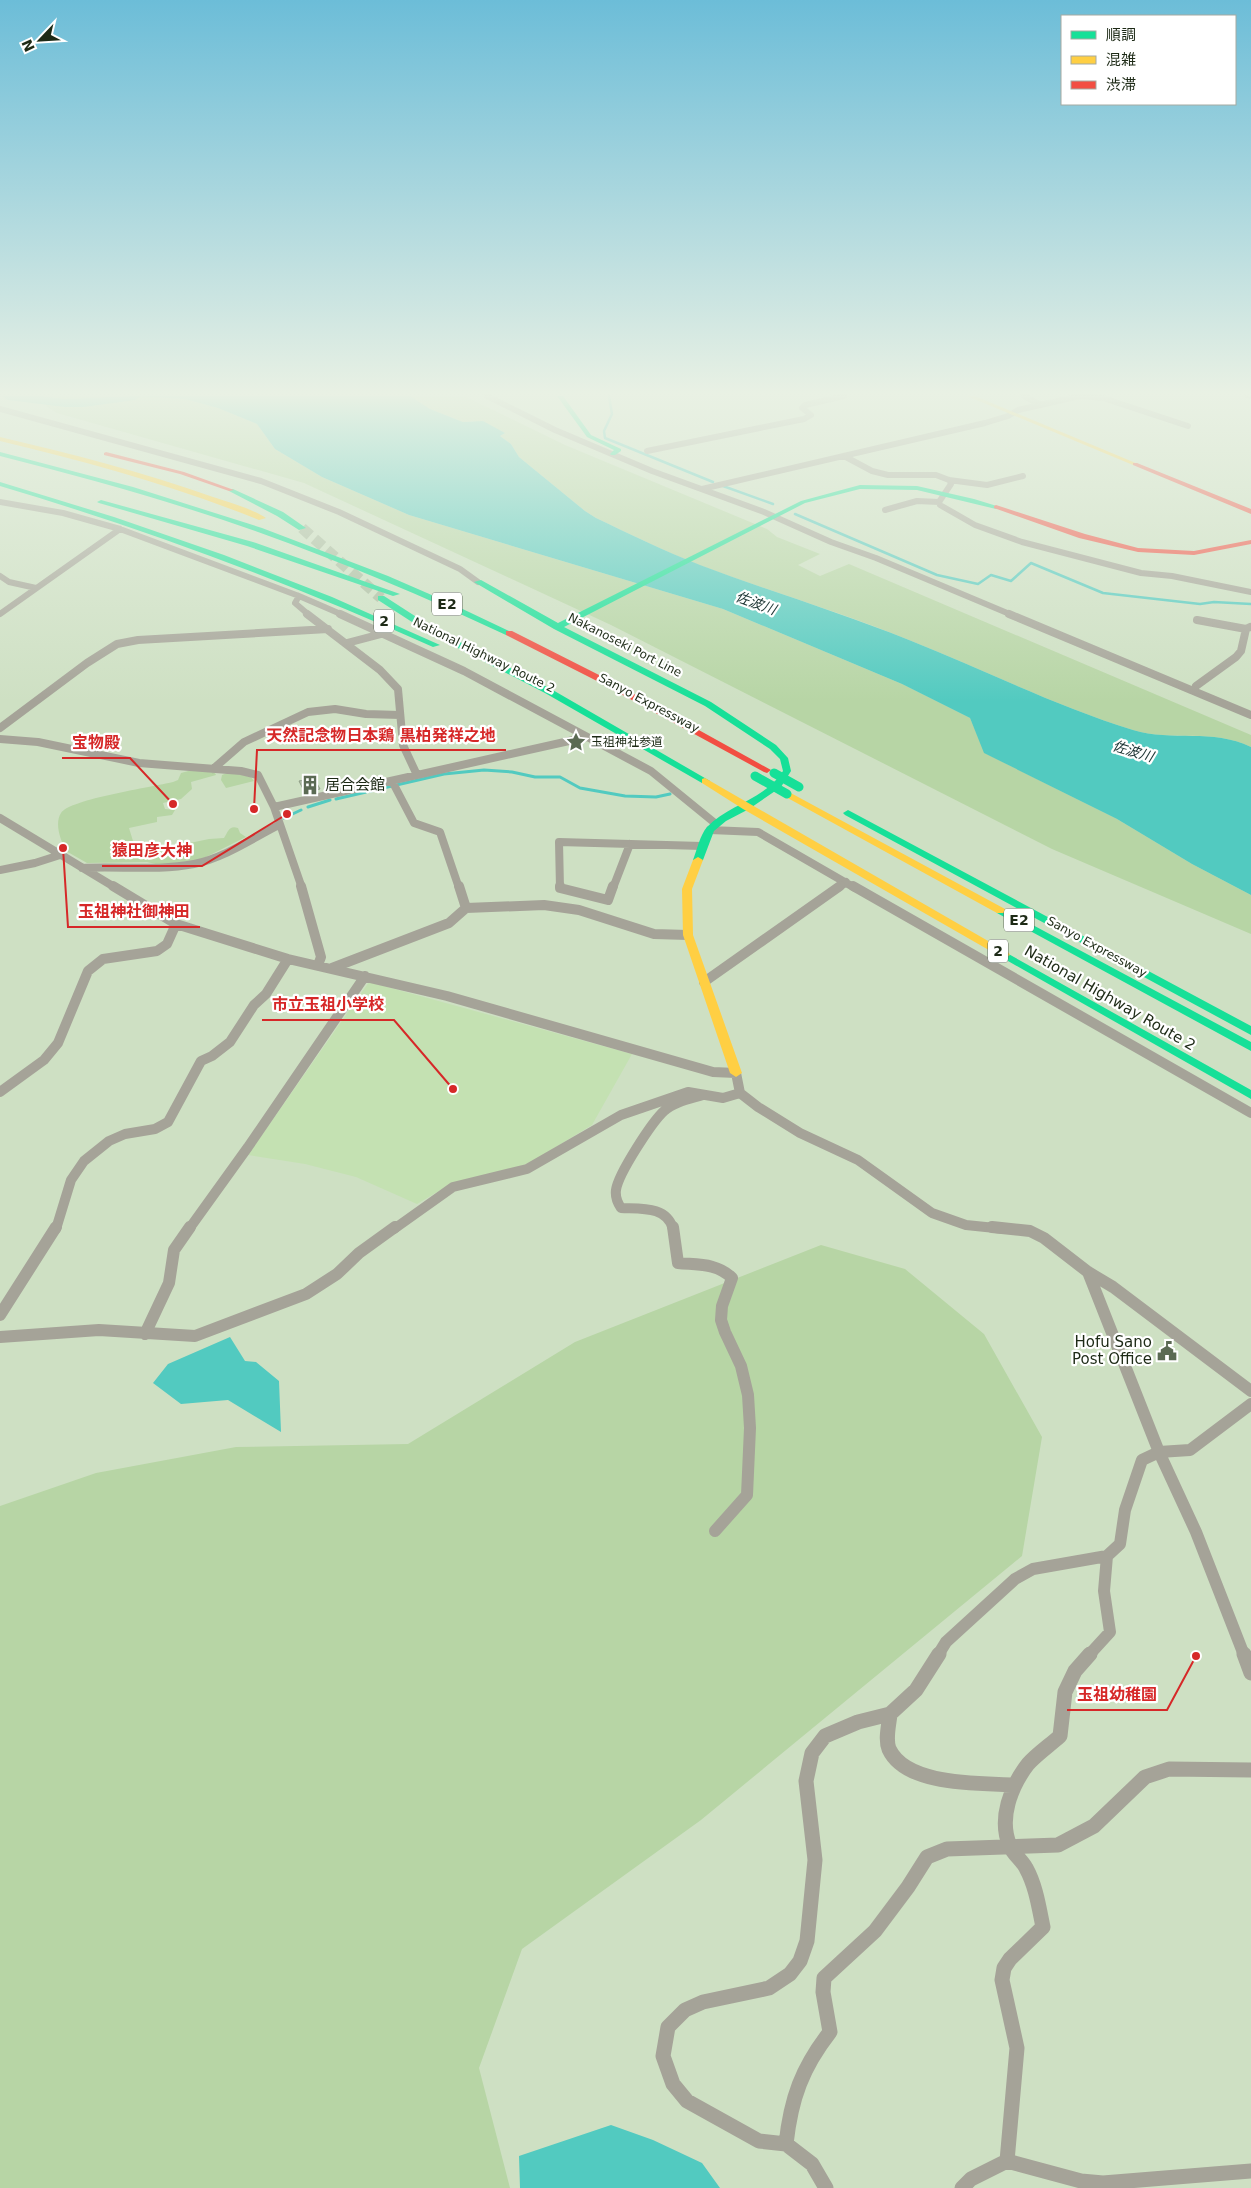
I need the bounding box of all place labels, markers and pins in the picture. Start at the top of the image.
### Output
callout: 天然記念物日本鶏 黒柏発祥之地 [257,719,506,750]
callout: 宝物殿 [62,727,130,758]
place icon: 玉祖神社参道 [565,731,587,753]
place label: 玉祖神社参道 [591,735,663,749]
building icon: 居合会館 [299,774,321,796]
place label: 居合会館 [325,776,385,794]
callout: 猿田彦大神 [102,835,202,866]
callout: 玉祖神社御神田 [68,896,200,927]
callout: 市立玉祖小学校 [262,989,394,1020]
place label: Hofu Sano Post Office [1072,1333,1152,1368]
public building icon: Hofu Sano Post Office [1156,1340,1178,1362]
callout: 玉祖幼稚園 [1067,1679,1167,1710]

